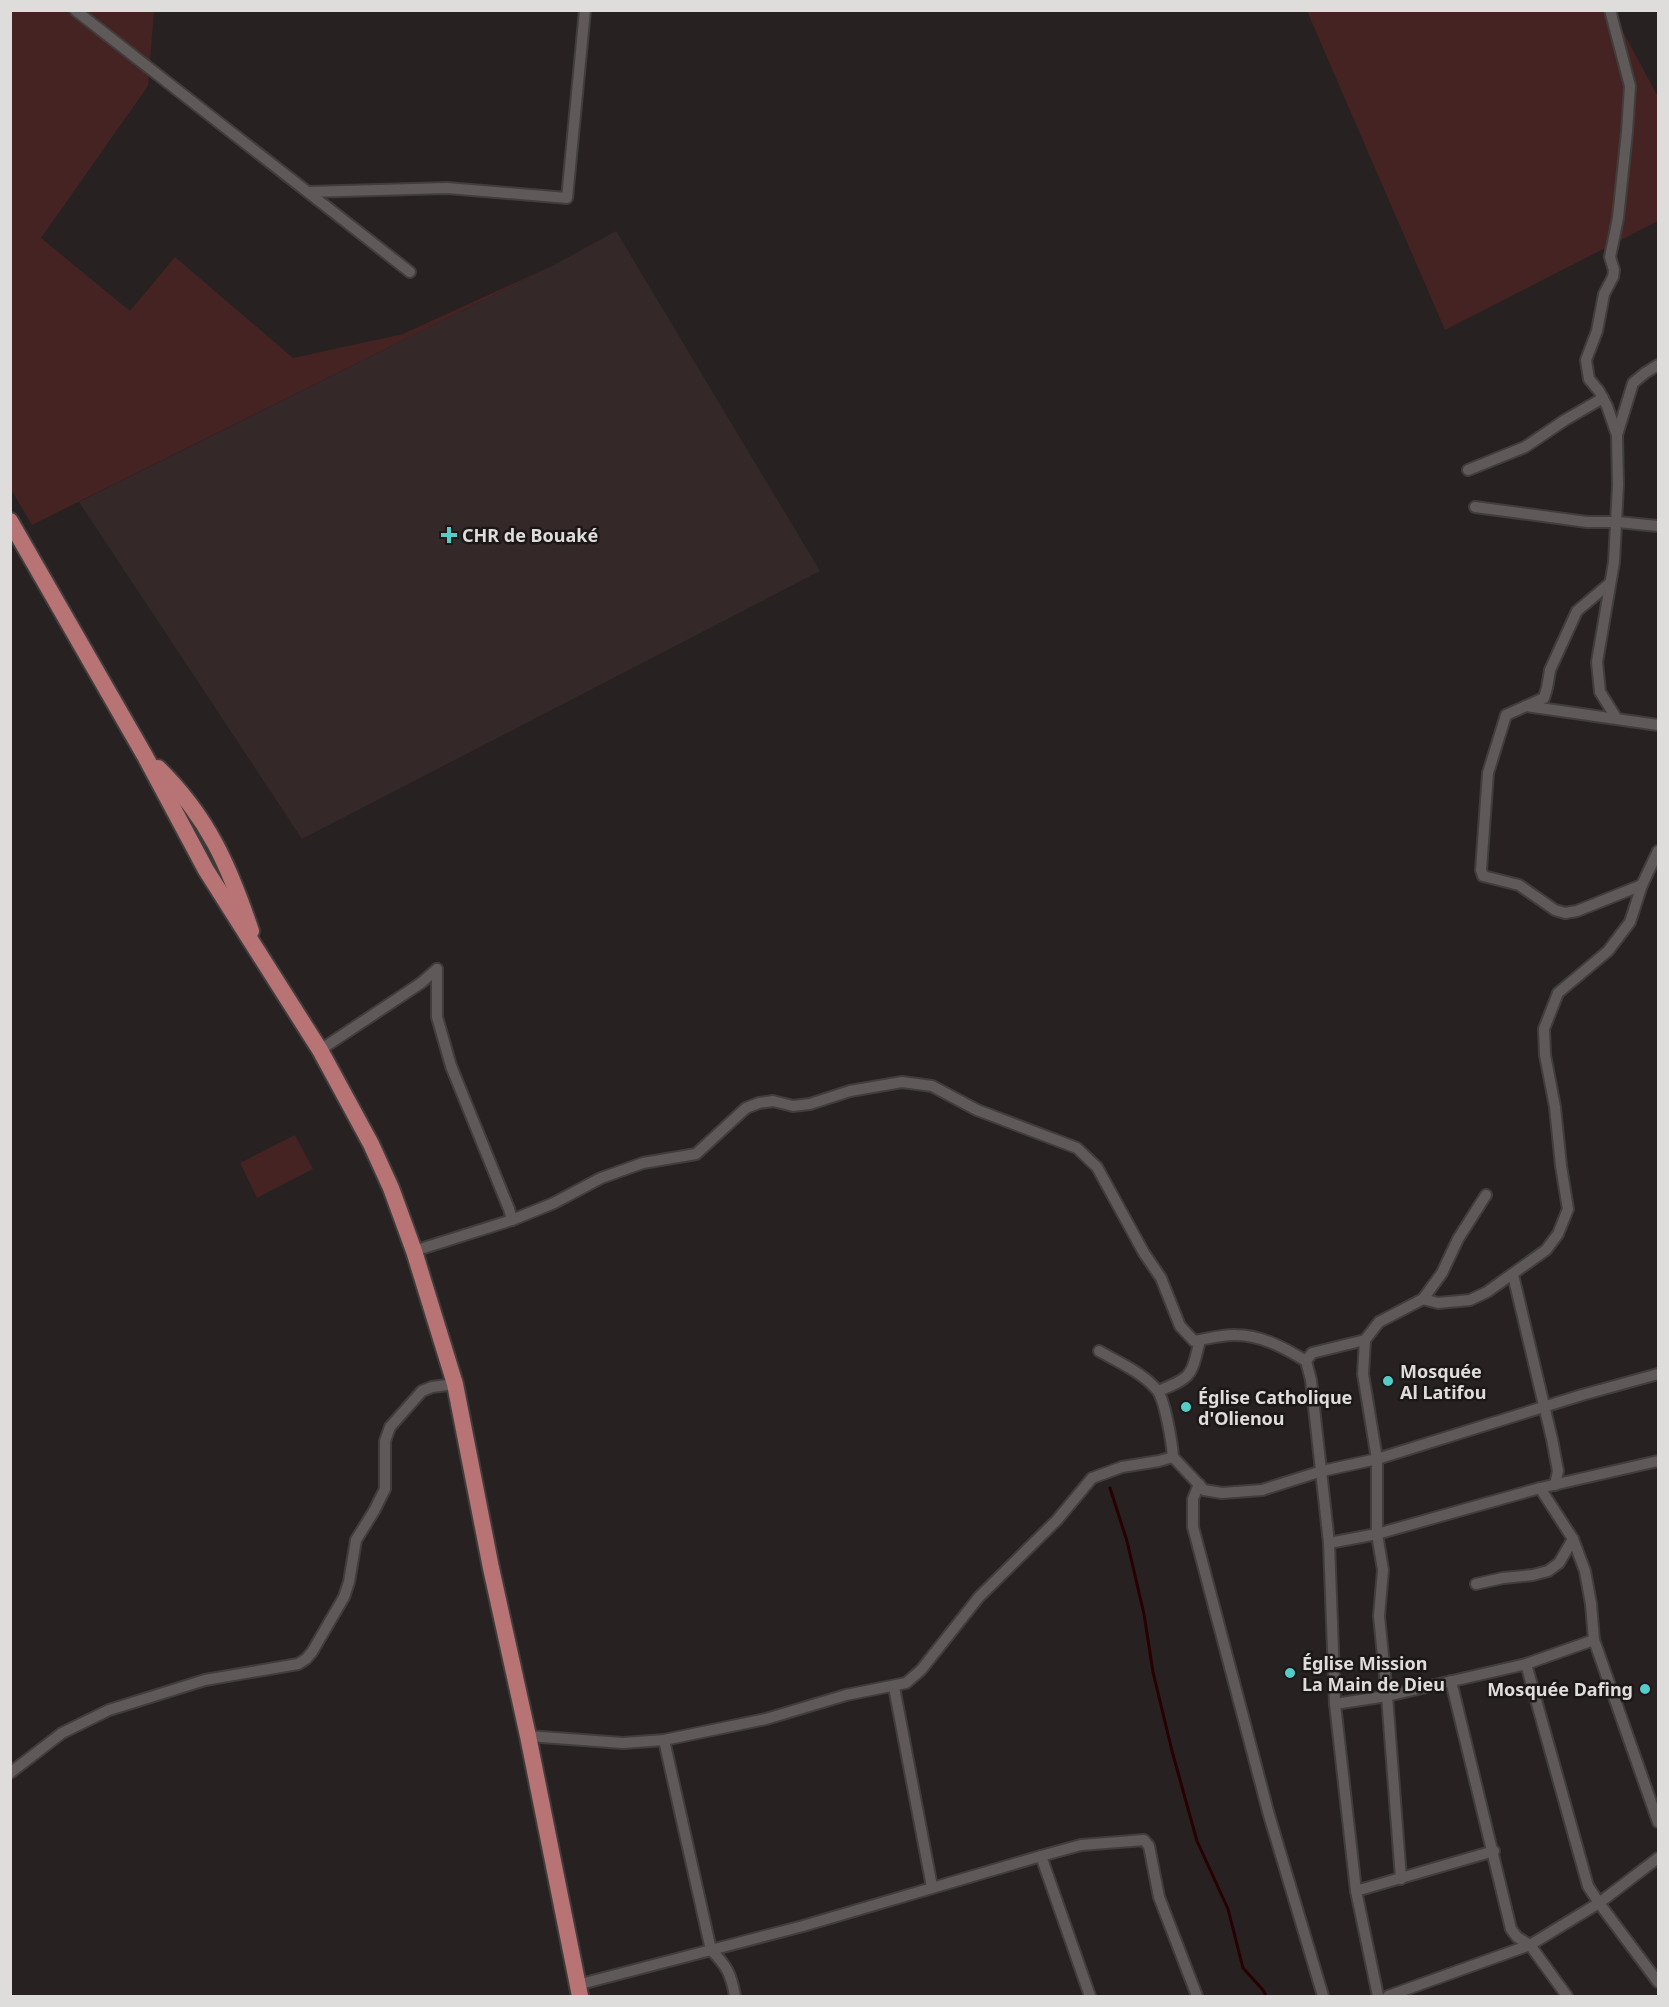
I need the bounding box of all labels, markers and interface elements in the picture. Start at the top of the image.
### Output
place label: CHR de Bouaké [462,523,598,547]
marker: CHR de Bouaké [440,526,458,544]
place label: Mosquée Al Latifou [1400,1359,1486,1404]
marker: Mosquée Al Latifou [1381,1374,1395,1388]
place label: Église Catholique d'Olienou [1198,1385,1352,1430]
marker: Église Catholique d'Olienou [1179,1400,1193,1414]
place label: Église Mission La Main de Dieu [1302,1651,1445,1696]
marker: Église Mission La Main de Dieu [1283,1666,1297,1680]
place label: Mosquée Dafing [1487,1677,1633,1701]
marker: Mosquée Dafing [1638,1682,1652,1696]

